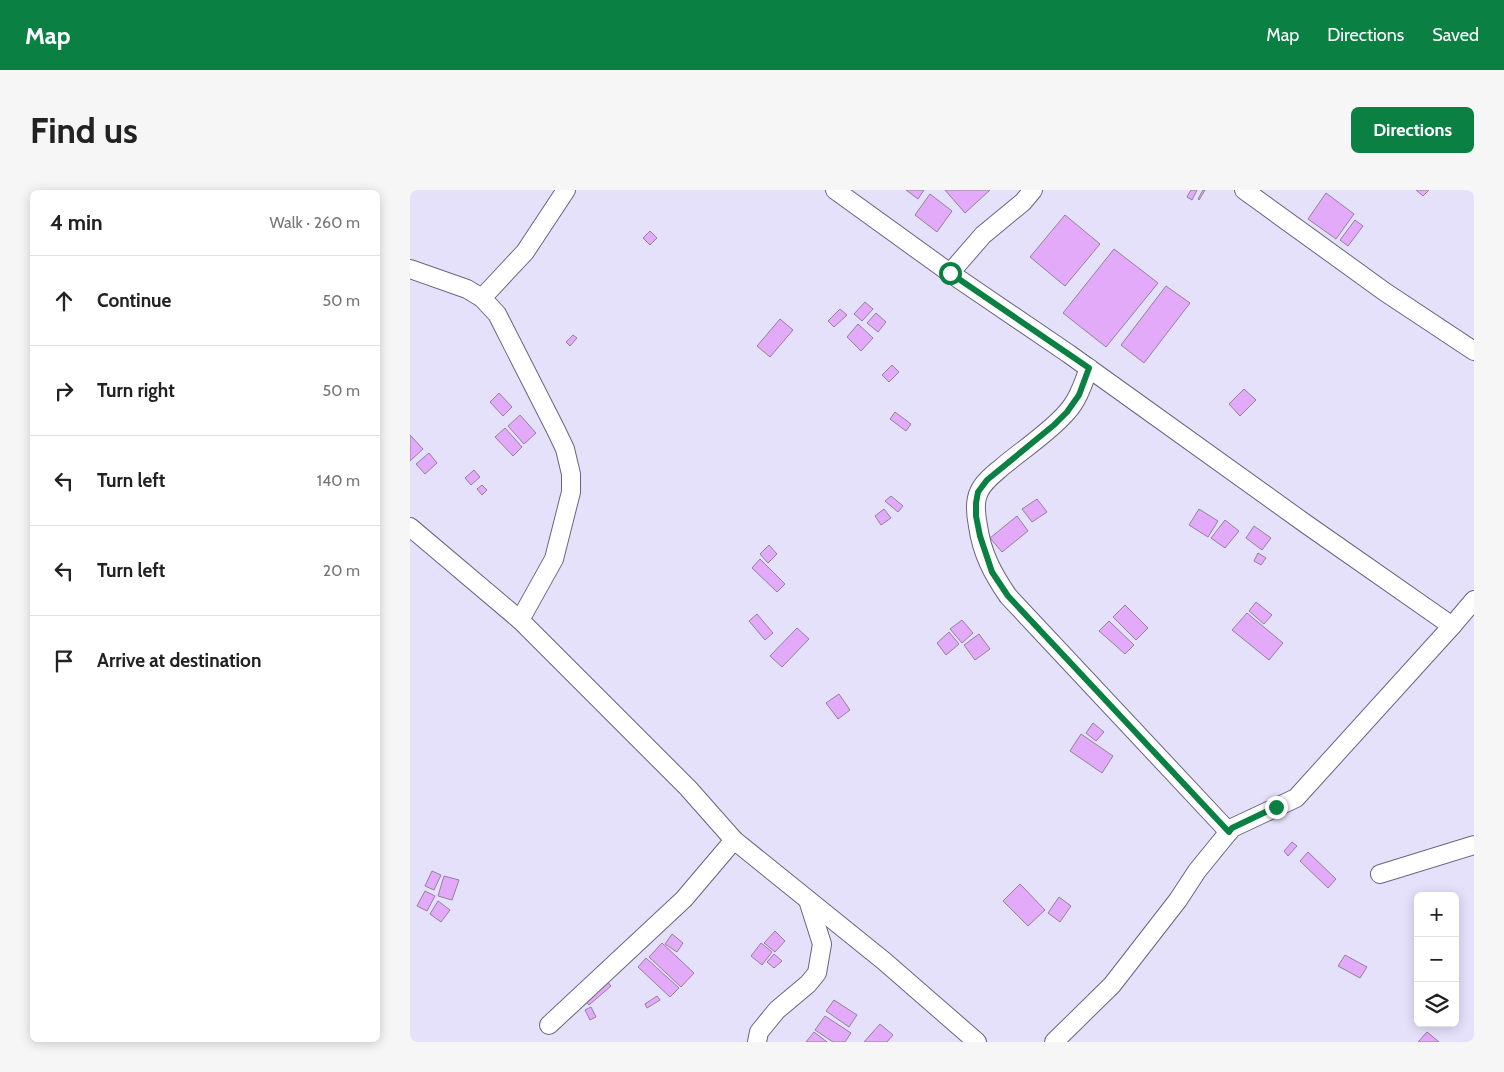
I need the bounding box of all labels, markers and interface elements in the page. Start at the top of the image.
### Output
text: Map [25,21,71,50]
text: Map [1266,24,1299,46]
text: Directions [1327,24,1404,46]
text: Saved [1432,24,1479,46]
button: Directions [1351,107,1474,153]
text: Find us [30,109,138,152]
text: 4 min [50,210,103,235]
text: Walk · 260 m [270,213,360,232]
route start [939,262,962,285]
icon: ahead [50,287,78,315]
text: Continue [97,289,171,312]
text: 50 m [323,291,360,310]
icon: right [50,377,78,405]
text: Turn right [97,379,175,402]
text: 50 m [323,381,360,400]
icon: left [50,467,78,495]
text: Turn left [97,469,165,492]
text: 140 m [317,471,360,490]
icon: left [50,557,78,585]
text: Turn left [97,559,165,582]
text: 20 m [323,561,360,580]
icon: arrive [50,647,78,675]
text: Arrive at destination [97,649,261,672]
route end [1265,796,1288,819]
map controls [1414,892,1459,1027]
button: + [1414,892,1459,937]
button: − [1414,937,1459,982]
button: layers [1414,982,1459,1027]

